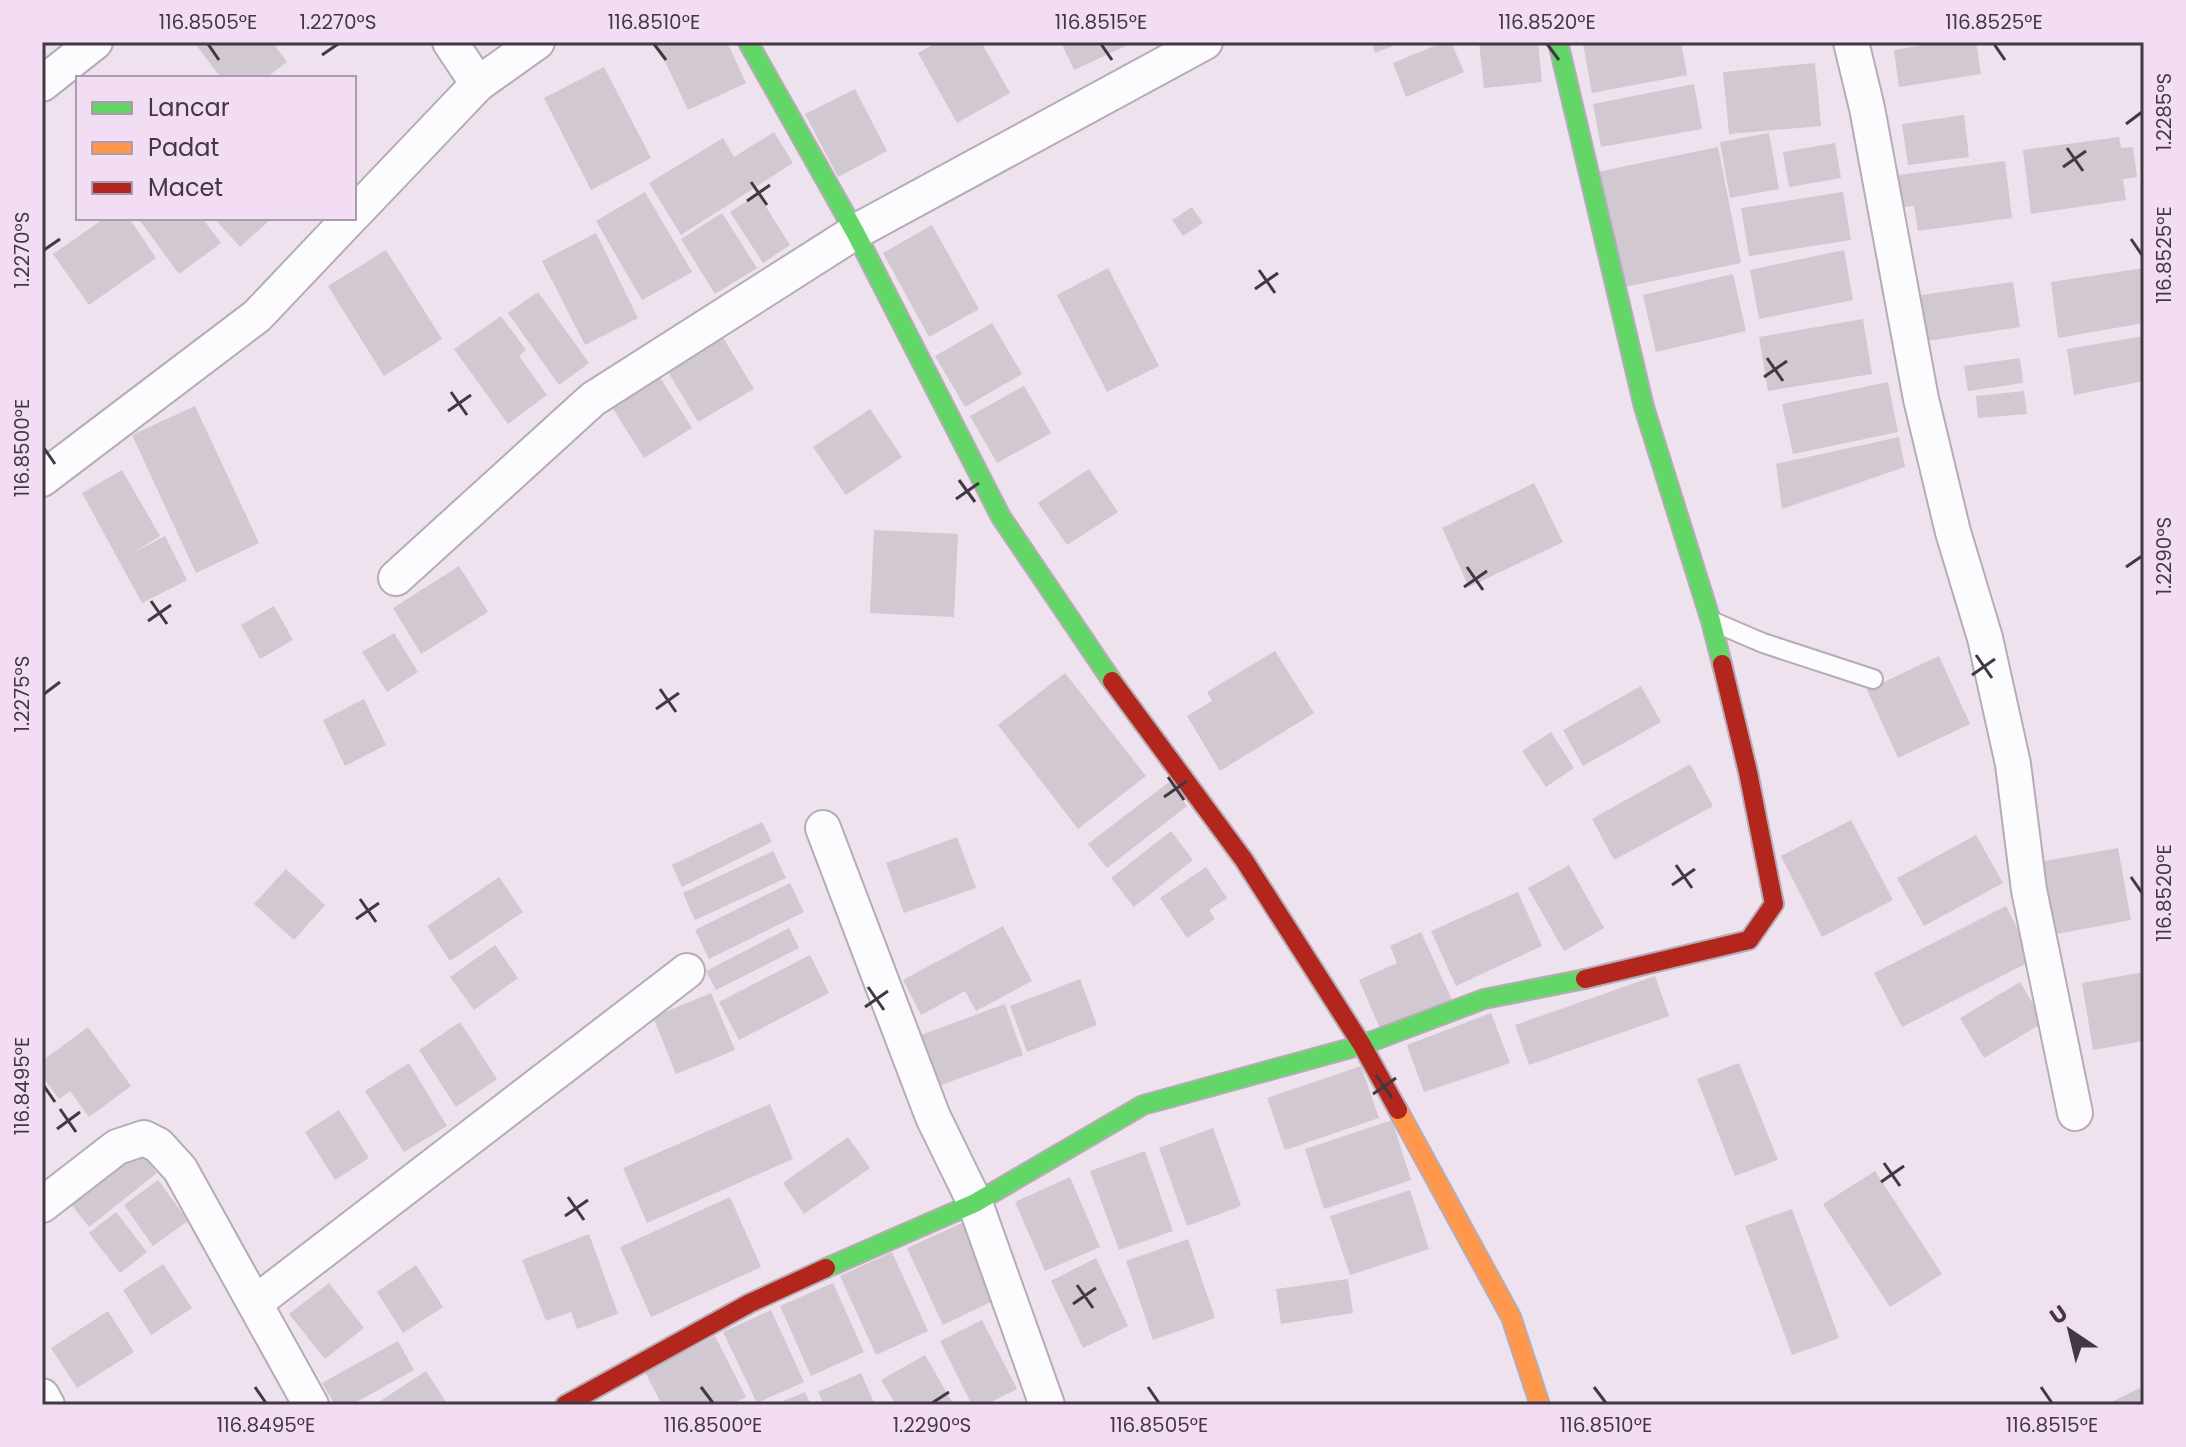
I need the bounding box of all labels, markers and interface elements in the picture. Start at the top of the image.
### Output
text: 116.8505°E [159,8,257,36]
text: 1.2270°S [299,8,377,36]
text: 116.8510°E [608,8,700,36]
text: 116.8515°E [1055,8,1147,36]
text: 116.8520°E [1498,8,1596,36]
text: 116.8525°E [1945,8,2043,36]
text: 1.2285°S [2150,73,2178,151]
legend [76,76,356,220]
text: Lancar [148,91,230,124]
text: Padat [148,131,219,164]
text: Macet [148,171,223,204]
text: 116.8525°E [2150,206,2178,304]
text: 1.2270°S [8,211,36,289]
text: 116.8500°E [8,399,36,497]
text: 1.2290°S [2150,517,2178,595]
text: 1.2275°S [8,655,36,733]
text: 116.8520°E [2150,844,2178,942]
text: 116.8495°E [8,1037,36,1135]
north arrow [2030,1291,2110,1371]
text: U [2044,1298,2074,1332]
text: 116.8495°E [217,1411,315,1439]
text: 116.8500°E [664,1411,762,1439]
text: 1.2290°S [893,1411,971,1439]
text: 116.8505°E [1110,1411,1208,1439]
text: 116.8510°E [1560,1411,1652,1439]
text: 116.8515°E [2006,1411,2098,1439]

